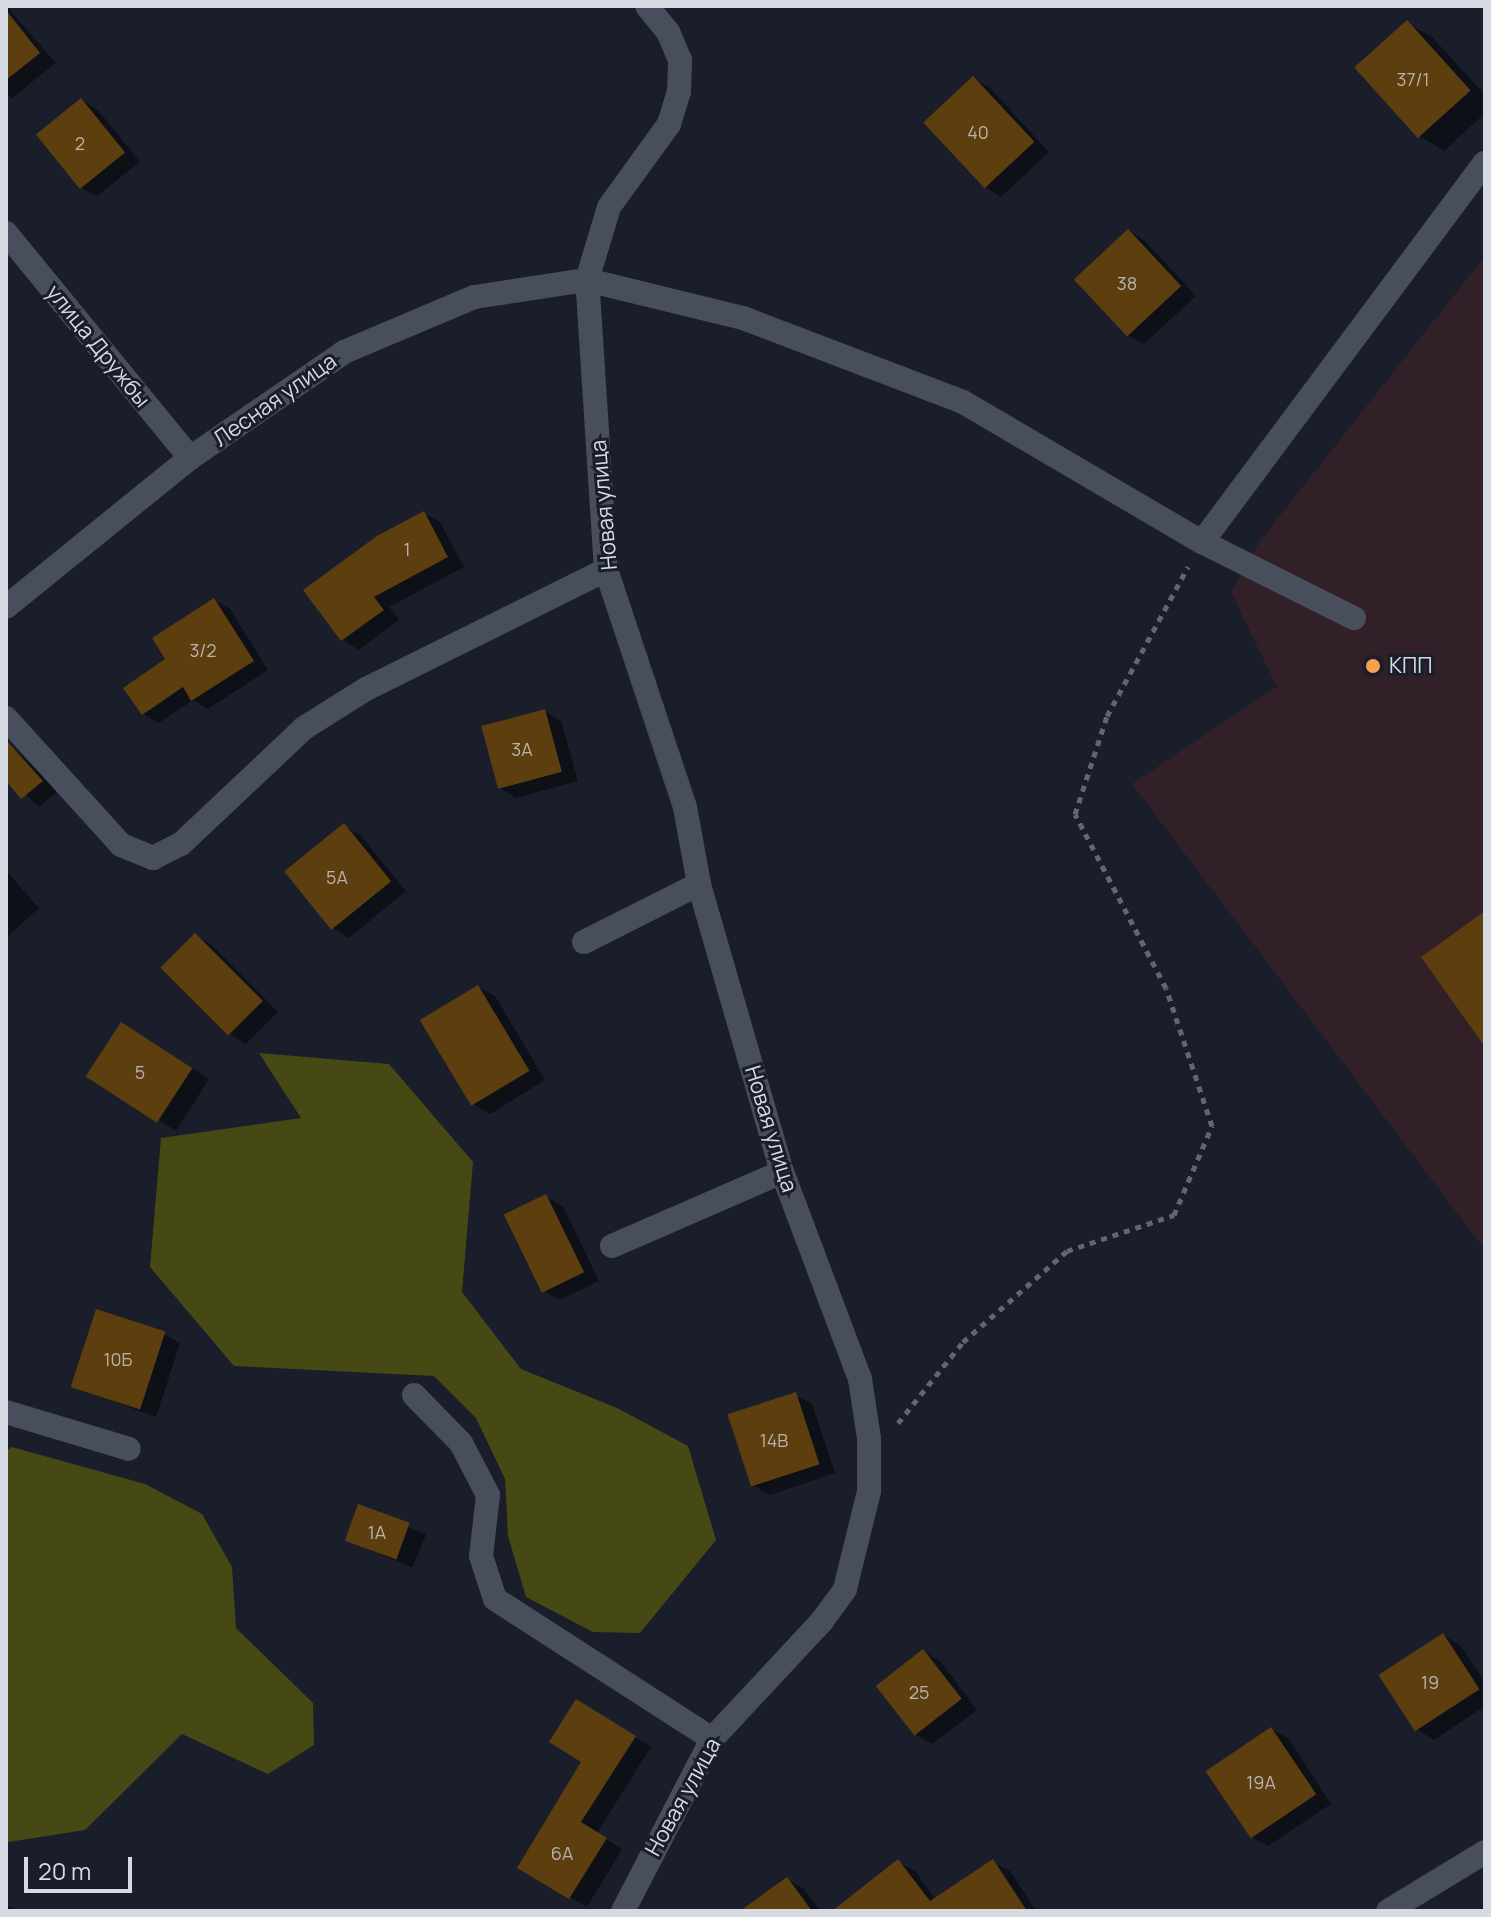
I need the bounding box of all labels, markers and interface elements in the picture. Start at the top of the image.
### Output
house number: 37/1 [1397,68,1429,90]
house number: 40 [967,121,989,143]
house number: 2 [75,132,85,154]
house number: 38 [1117,272,1137,294]
street label: улица Дружбы [41,279,155,413]
street label: Лесная улица [208,348,342,452]
street label: Новая улица [585,439,623,571]
house number: 1 [403,538,411,560]
house number: 3/2 [189,639,217,661]
place label: КПП [1389,653,1432,679]
marker: КПП [1364,657,1382,675]
house number: 3А [511,738,533,760]
house number: 5А [326,866,348,888]
house number: 5 [135,1061,145,1083]
street label: Новая улица [739,1063,803,1195]
house number: 10Б [104,1348,132,1370]
house number: 14В [760,1429,788,1451]
house number: 1А [368,1521,386,1543]
house number: 19 [1421,1671,1439,1693]
house number: 25 [909,1681,929,1703]
street label: Новая улица [640,1733,726,1861]
house number: 19А [1246,1771,1276,1793]
scale bar [28,1841,136,1891]
house number: 6А [551,1842,573,1864]
text: 20 m [38,1854,91,1887]

